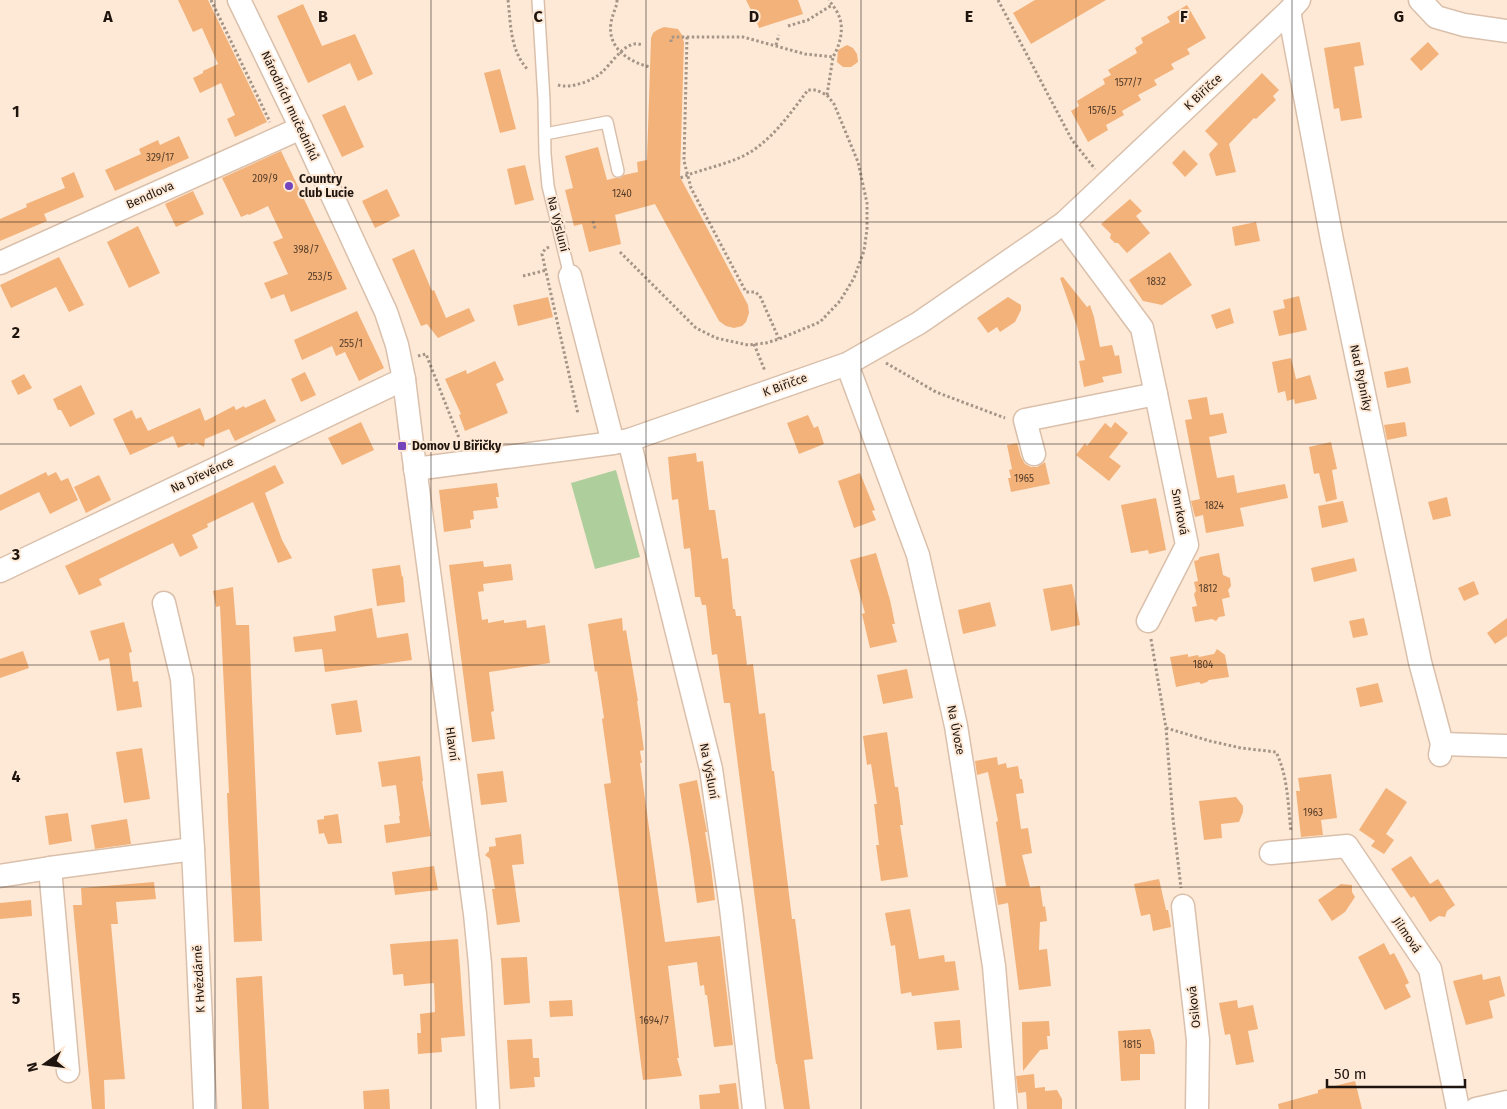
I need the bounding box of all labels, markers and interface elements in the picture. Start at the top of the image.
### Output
text: A [102,7,113,26]
text: B [318,7,328,26]
text: C [533,7,543,26]
text: D [749,7,759,26]
text: E [965,7,973,26]
text: F [1180,7,1188,26]
text: G [1394,7,1404,26]
street label: Národních mučedníků [258,49,322,163]
street label: K Biřičce [1181,71,1225,113]
house number: 1577/7 [1114,77,1142,89]
text: 1 [12,102,20,121]
house number: 1576/5 [1088,105,1116,117]
house number: 329/17 [146,152,175,164]
place label: Country club Lucie [299,172,354,200]
house number: 209/9 [252,173,278,185]
street label: Bendlova [124,178,176,212]
marker: Country club Lucie [283,180,295,192]
house number: 1240 [612,188,632,200]
street label: Na Výsluní [544,195,572,254]
house number: 398/7 [293,244,319,256]
house number: 253/5 [308,271,332,283]
house number: 1832 [1146,276,1166,288]
text: 2 [12,323,20,342]
house number: 255/1 [339,338,363,350]
street label: Nad Rybníky [1347,343,1375,413]
street label: K Biřičce [761,370,809,400]
place label: Domov U Biřičky [412,439,502,453]
marker: Domov U Biřičky [396,440,408,452]
street label: Na Dřevěnce [168,454,236,496]
house number: 1965 [1014,473,1034,485]
street label: Smrková [1169,488,1191,536]
house number: 1824 [1204,500,1225,512]
text: 3 [11,545,20,564]
house number: 1812 [1199,583,1217,595]
house number: 1804 [1193,659,1214,671]
street label: Na Úvoze [944,704,969,756]
street label: Hlavní [443,726,461,763]
street label: Na Výsluní [697,742,721,801]
text: 4 [11,767,21,786]
house number: 1963 [1303,807,1323,819]
street label: Jilmová [1390,914,1424,956]
street label: K Hvězdárně [190,945,208,1013]
street label: Osiková [1185,985,1203,1029]
text: 5 [12,989,21,1008]
house number: 1694/7 [639,1015,669,1027]
north arrow [20,1039,70,1089]
house number: 1815 [1123,1039,1141,1051]
scale bar [1327,1056,1464,1088]
text: N [23,1060,42,1074]
text: 50 m [1334,1065,1367,1083]

